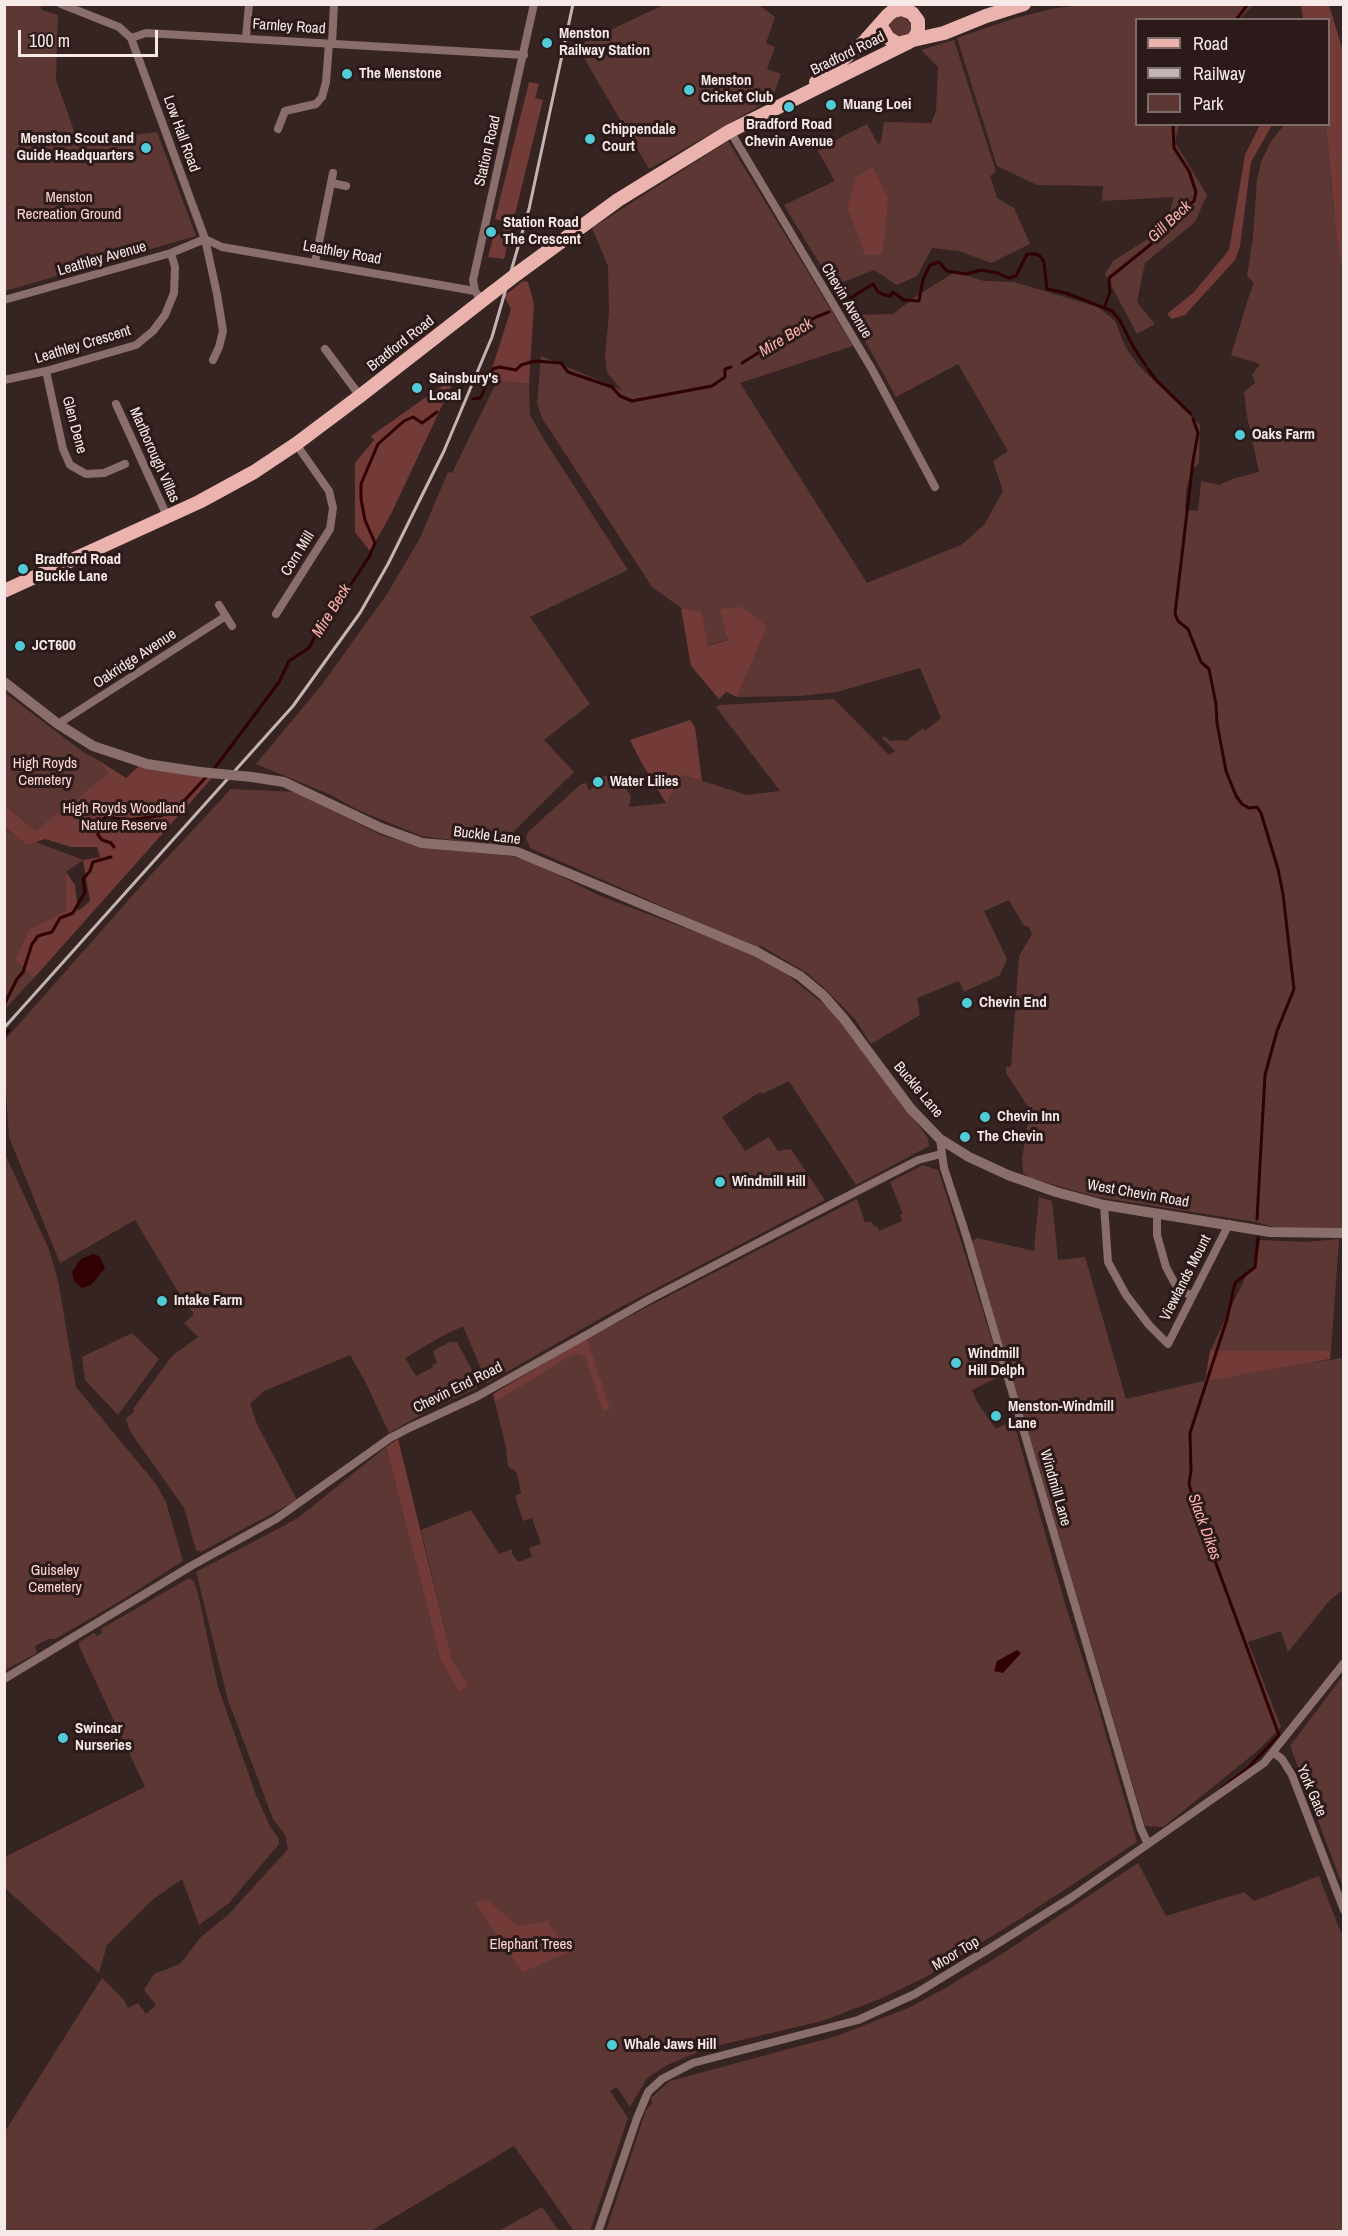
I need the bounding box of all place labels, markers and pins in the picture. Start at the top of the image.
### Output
place label: Menston Railway Station [559,25,650,60]
marker: Menston Railway Station [540,36,554,50]
place label: The Menstone [359,65,442,83]
marker: The Menstone [340,67,354,81]
place label: Menston Cricket Club [701,72,773,107]
marker: Menston Cricket Club [682,83,696,97]
place label: Muang Loei [843,96,911,114]
marker: Muang Loei [824,98,838,112]
marker: Bradford Road Chevin Avenue [782,100,796,114]
place label: Bradford Road Chevin Avenue [745,116,833,151]
place label: Chippendale Court [602,121,676,156]
place label: Menston Scout and Guide Headquarters [16,130,134,165]
marker: Chippendale Court [583,132,597,146]
marker: Menston Scout and Guide Headquarters [139,141,153,155]
place label: Station Road The Crescent [503,214,581,249]
marker: Station Road The Crescent [484,225,498,239]
place label: Sainsbury's Local [429,370,498,405]
marker: Sainsbury's Local [410,381,424,395]
place label: Oaks Farm [1252,426,1315,444]
marker: Oaks Farm [1233,428,1247,442]
place label: Bradford Road Buckle Lane [35,551,121,586]
marker: Bradford Road Buckle Lane [16,562,30,576]
place label: JCT600 [32,637,76,655]
marker: JCT600 [13,639,27,653]
place label: Water Lilies [610,773,679,791]
marker: Water Lilies [591,775,605,789]
place label: Chevin End [979,994,1047,1012]
marker: Chevin End [960,996,974,1010]
place label: Chevin Inn [997,1108,1060,1126]
marker: Chevin Inn [978,1110,992,1124]
place label: The Chevin [977,1128,1043,1146]
marker: The Chevin [958,1130,972,1144]
place label: Windmill Hill [732,1173,806,1191]
marker: Windmill Hill [713,1175,727,1189]
place label: Intake Farm [174,1292,242,1310]
marker: Intake Farm [155,1294,169,1308]
place label: Windmill Hill Delph [968,1345,1025,1380]
marker: Windmill Hill Delph [949,1356,963,1370]
place label: Menston-Windmill Lane [1008,1398,1114,1433]
marker: Menston-Windmill Lane [989,1409,1003,1423]
place label: Swincar Nurseries [75,1720,132,1755]
marker: Swincar Nurseries [56,1731,70,1745]
place label: Whale Jaws Hill [624,2036,716,2054]
marker: Whale Jaws Hill [605,2038,619,2052]

